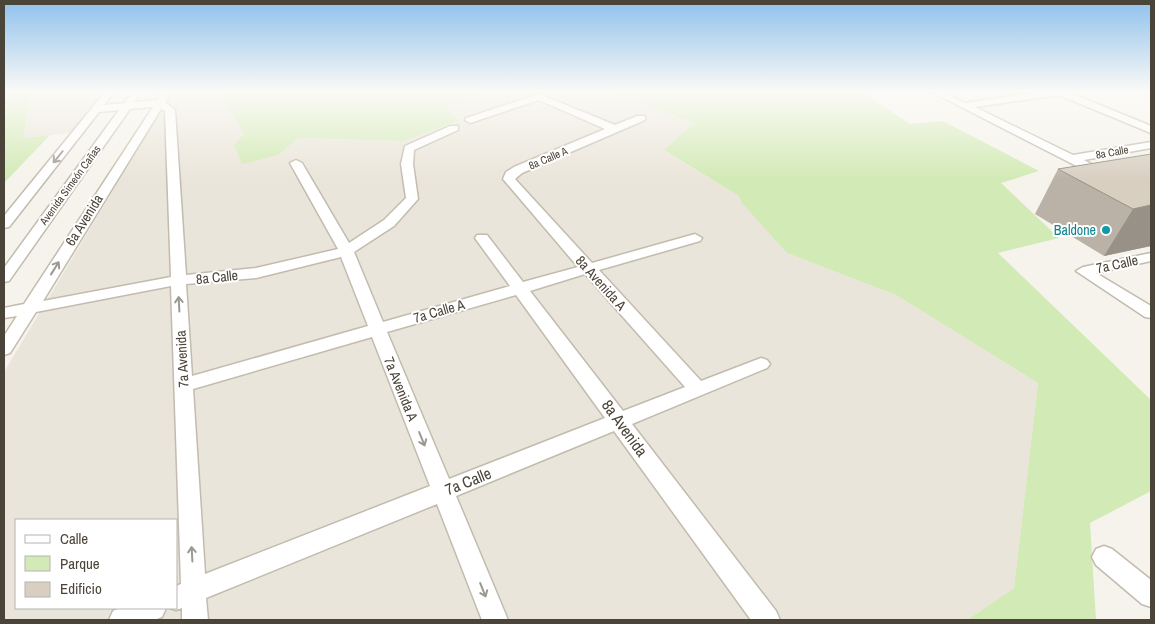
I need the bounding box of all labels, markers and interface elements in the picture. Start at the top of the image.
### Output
street label: Avenida Simeón Cañas [36,142,104,228]
street label: 8a Calle [1094,142,1130,162]
street label: 8a Calle A [526,143,571,172]
one-way arrow [52,151,63,164]
street label: 6a Avenida [61,190,107,249]
place label: Baldone [1054,221,1096,239]
marker: Baldone [1100,224,1112,236]
street label: 7a Calle [1095,251,1139,277]
street label: 8a Avenida A [572,252,630,314]
one-way arrow [50,261,60,275]
street label: 8a Calle [195,266,239,288]
street label: 7a Calle A [411,295,467,327]
one-way arrow [175,297,184,313]
street label: 7a Avenida [171,329,192,388]
street label: 7a Avenida A [380,354,422,424]
street label: 8a Avenida [597,395,654,462]
one-way arrow [417,431,427,446]
street label: 7a Calle [442,462,494,500]
legend [15,519,178,609]
text: Calle [60,528,88,549]
one-way arrow [187,546,196,562]
text: Parque [60,553,100,574]
text: Edificio [60,578,102,599]
one-way arrow [478,582,488,597]

